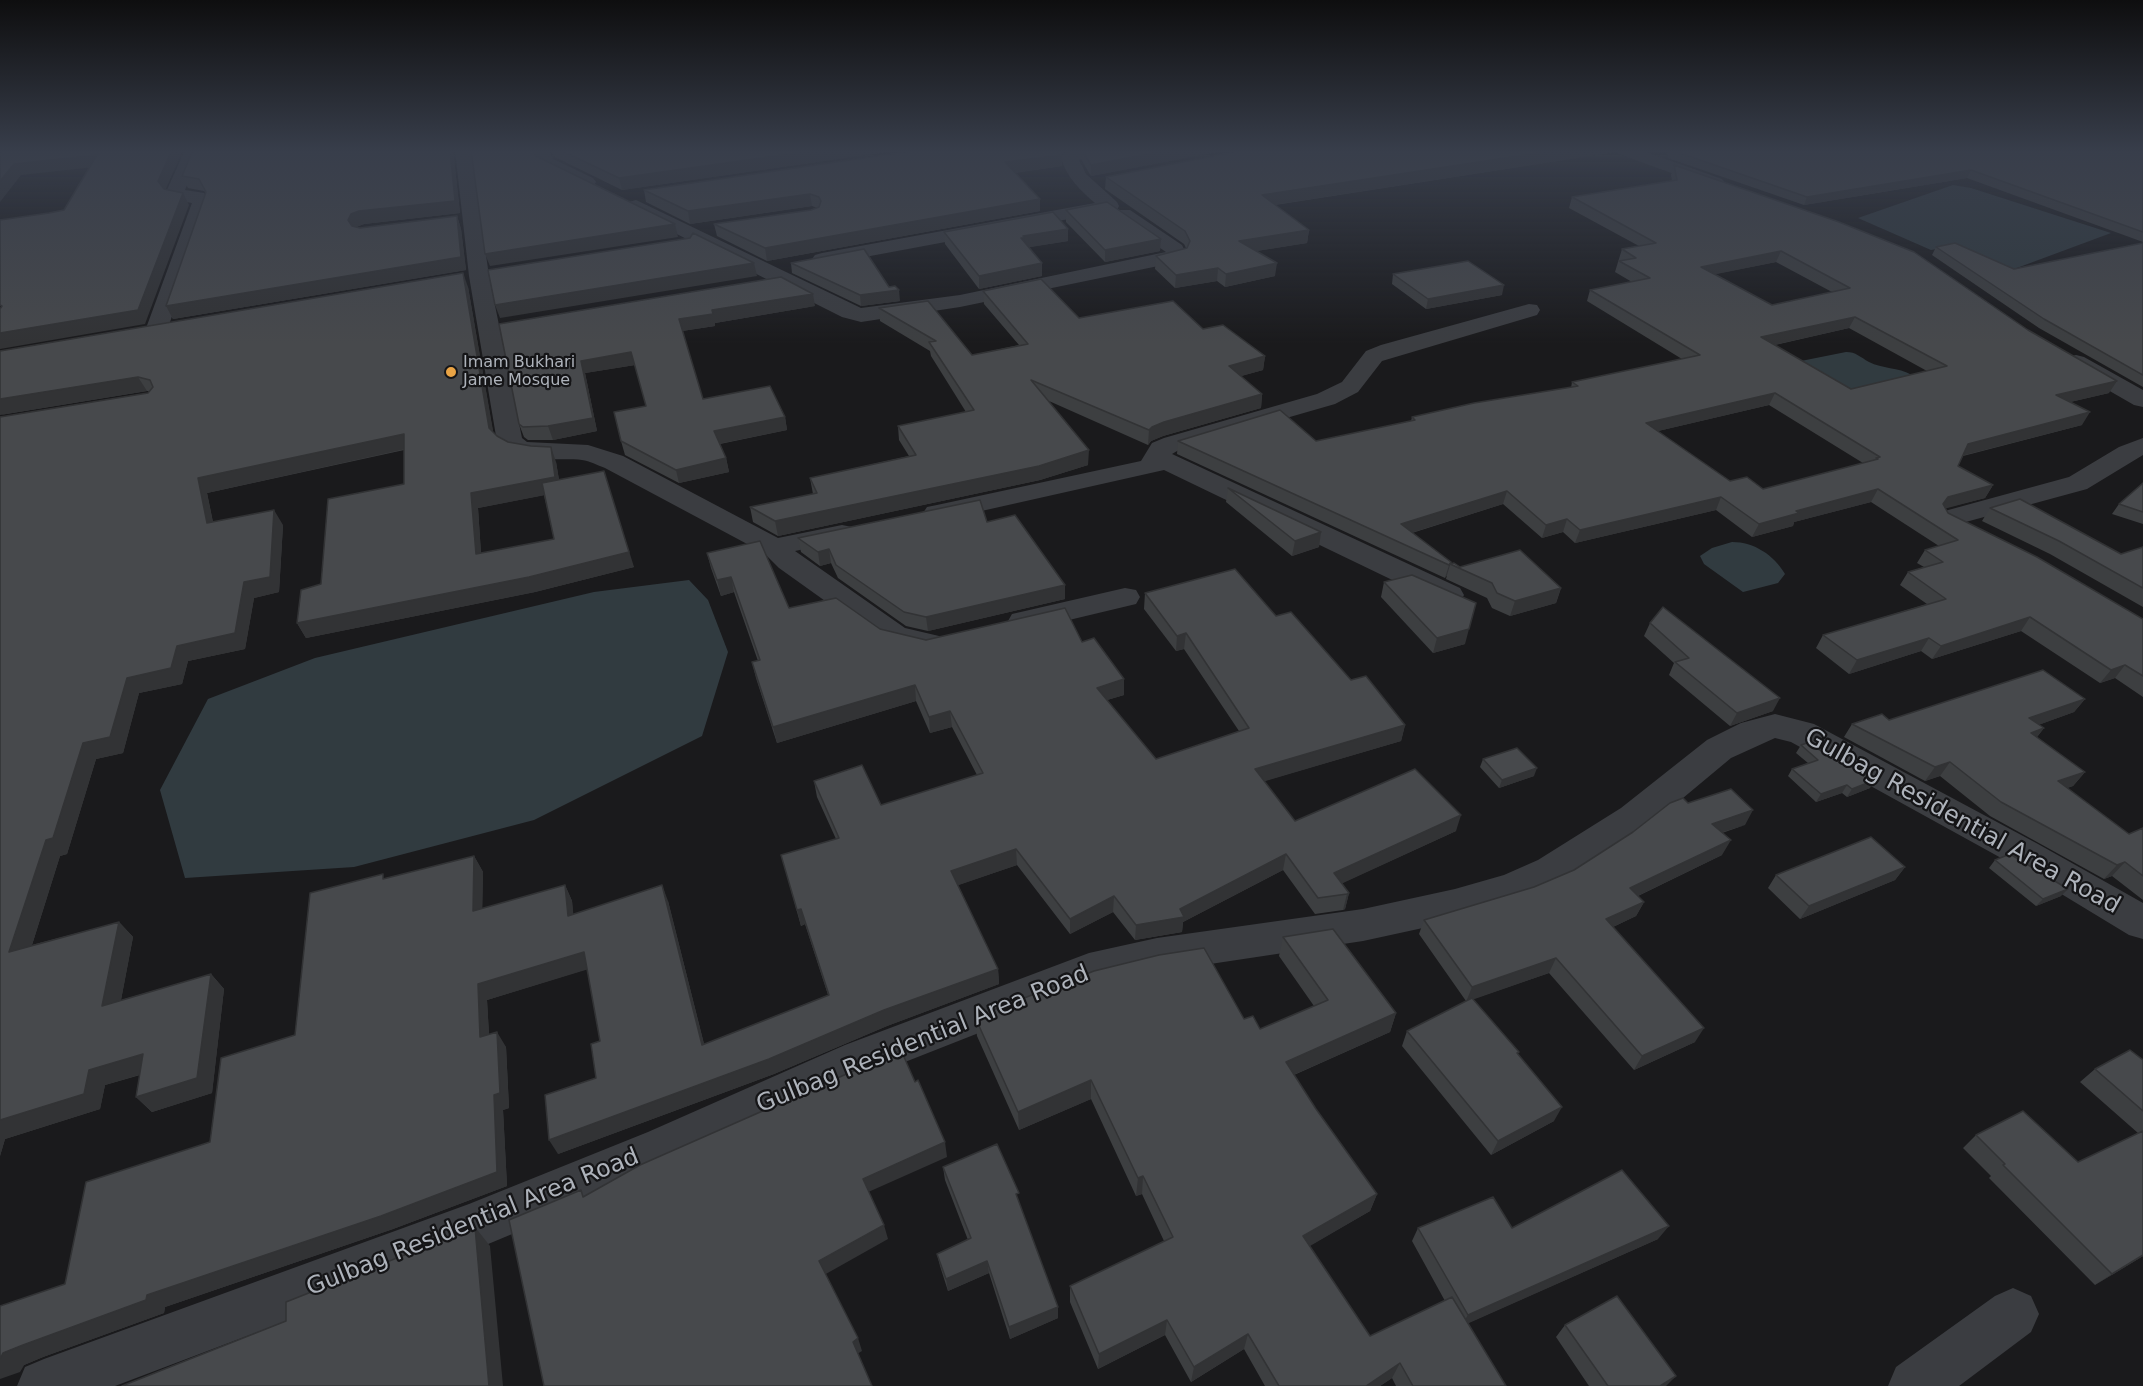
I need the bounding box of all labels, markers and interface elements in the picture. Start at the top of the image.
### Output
place label: Imam Bukhari Jame Mosque [463,353,575,391]
marker: Imam Bukhari Jame Mosque [444,365,458,379]
street label: Gulbag Residential Area Road [1799,723,2125,921]
street label: Gulbag Residential Area Road [752,960,1094,1120]
street label: Gulbag Residential Area Road [302,1143,644,1303]

